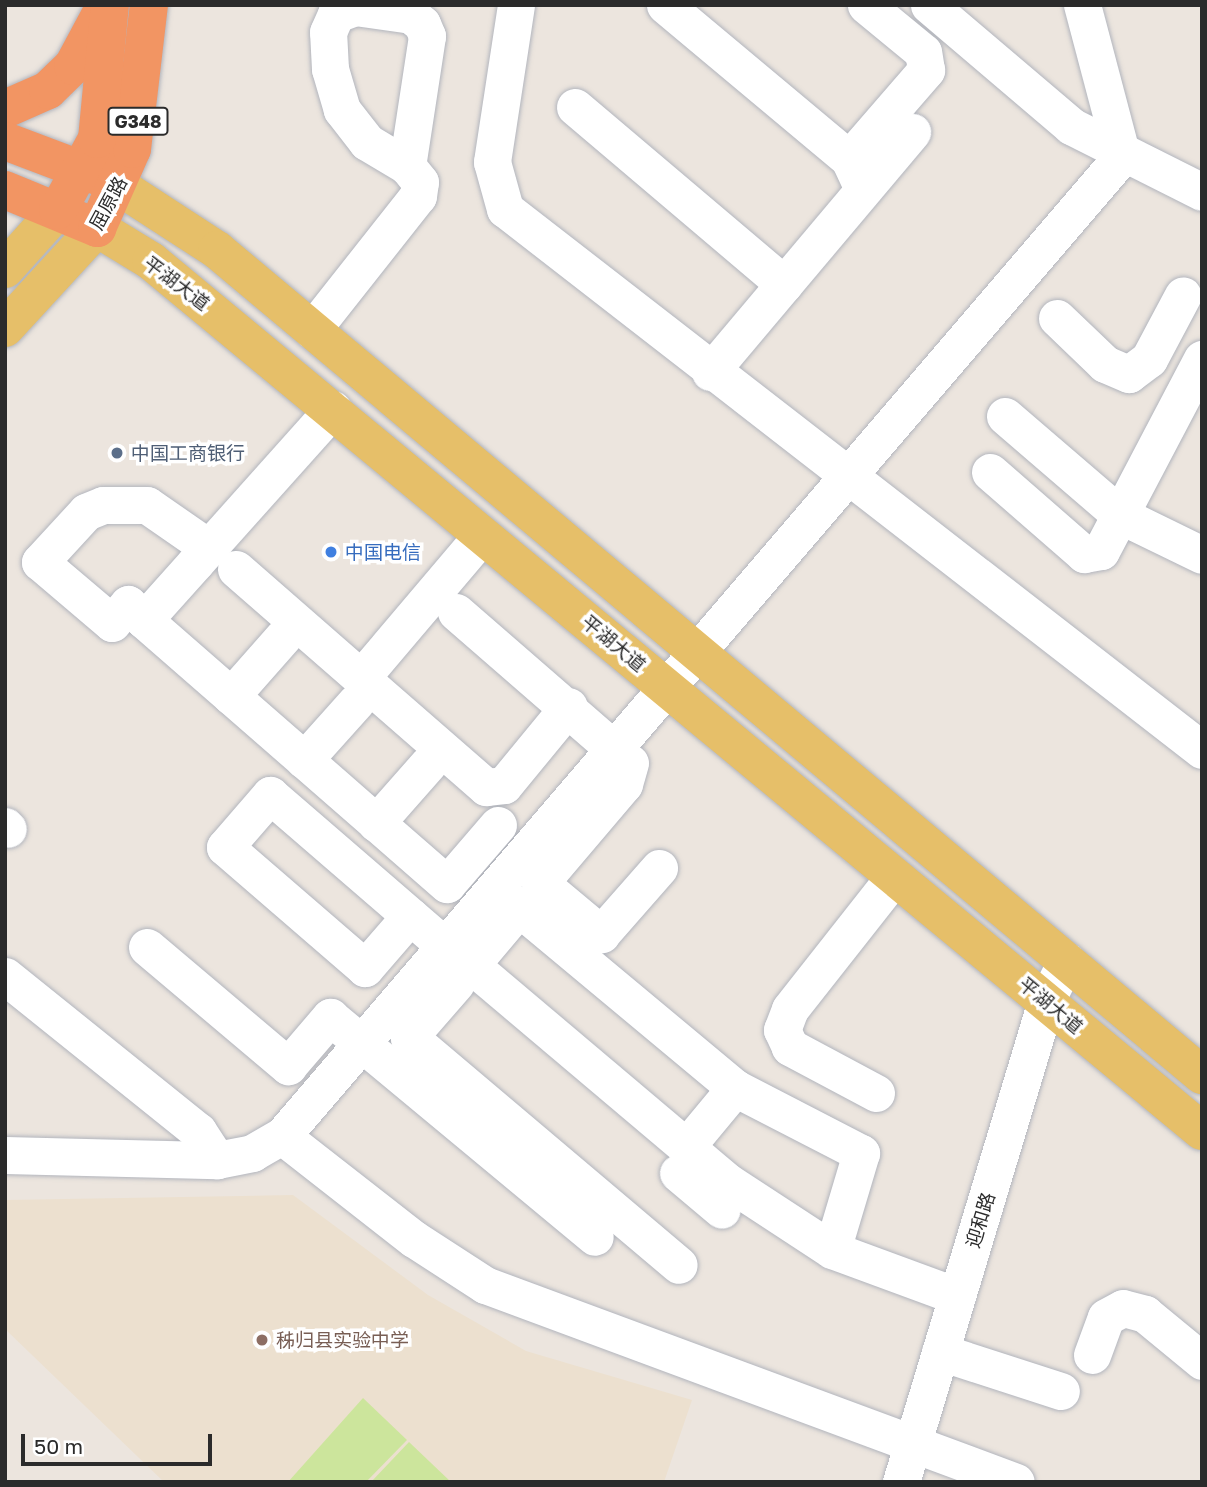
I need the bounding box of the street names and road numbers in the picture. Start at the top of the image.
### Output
road number: G348 [106,106,170,136]
street label: 屈原路 [85,172,131,234]
street label: 平湖大道 [140,251,214,315]
street label: 平湖大道 [578,610,650,676]
street label: 平湖大道 [1015,972,1087,1038]
street label: 迎和路 [961,1189,999,1251]

